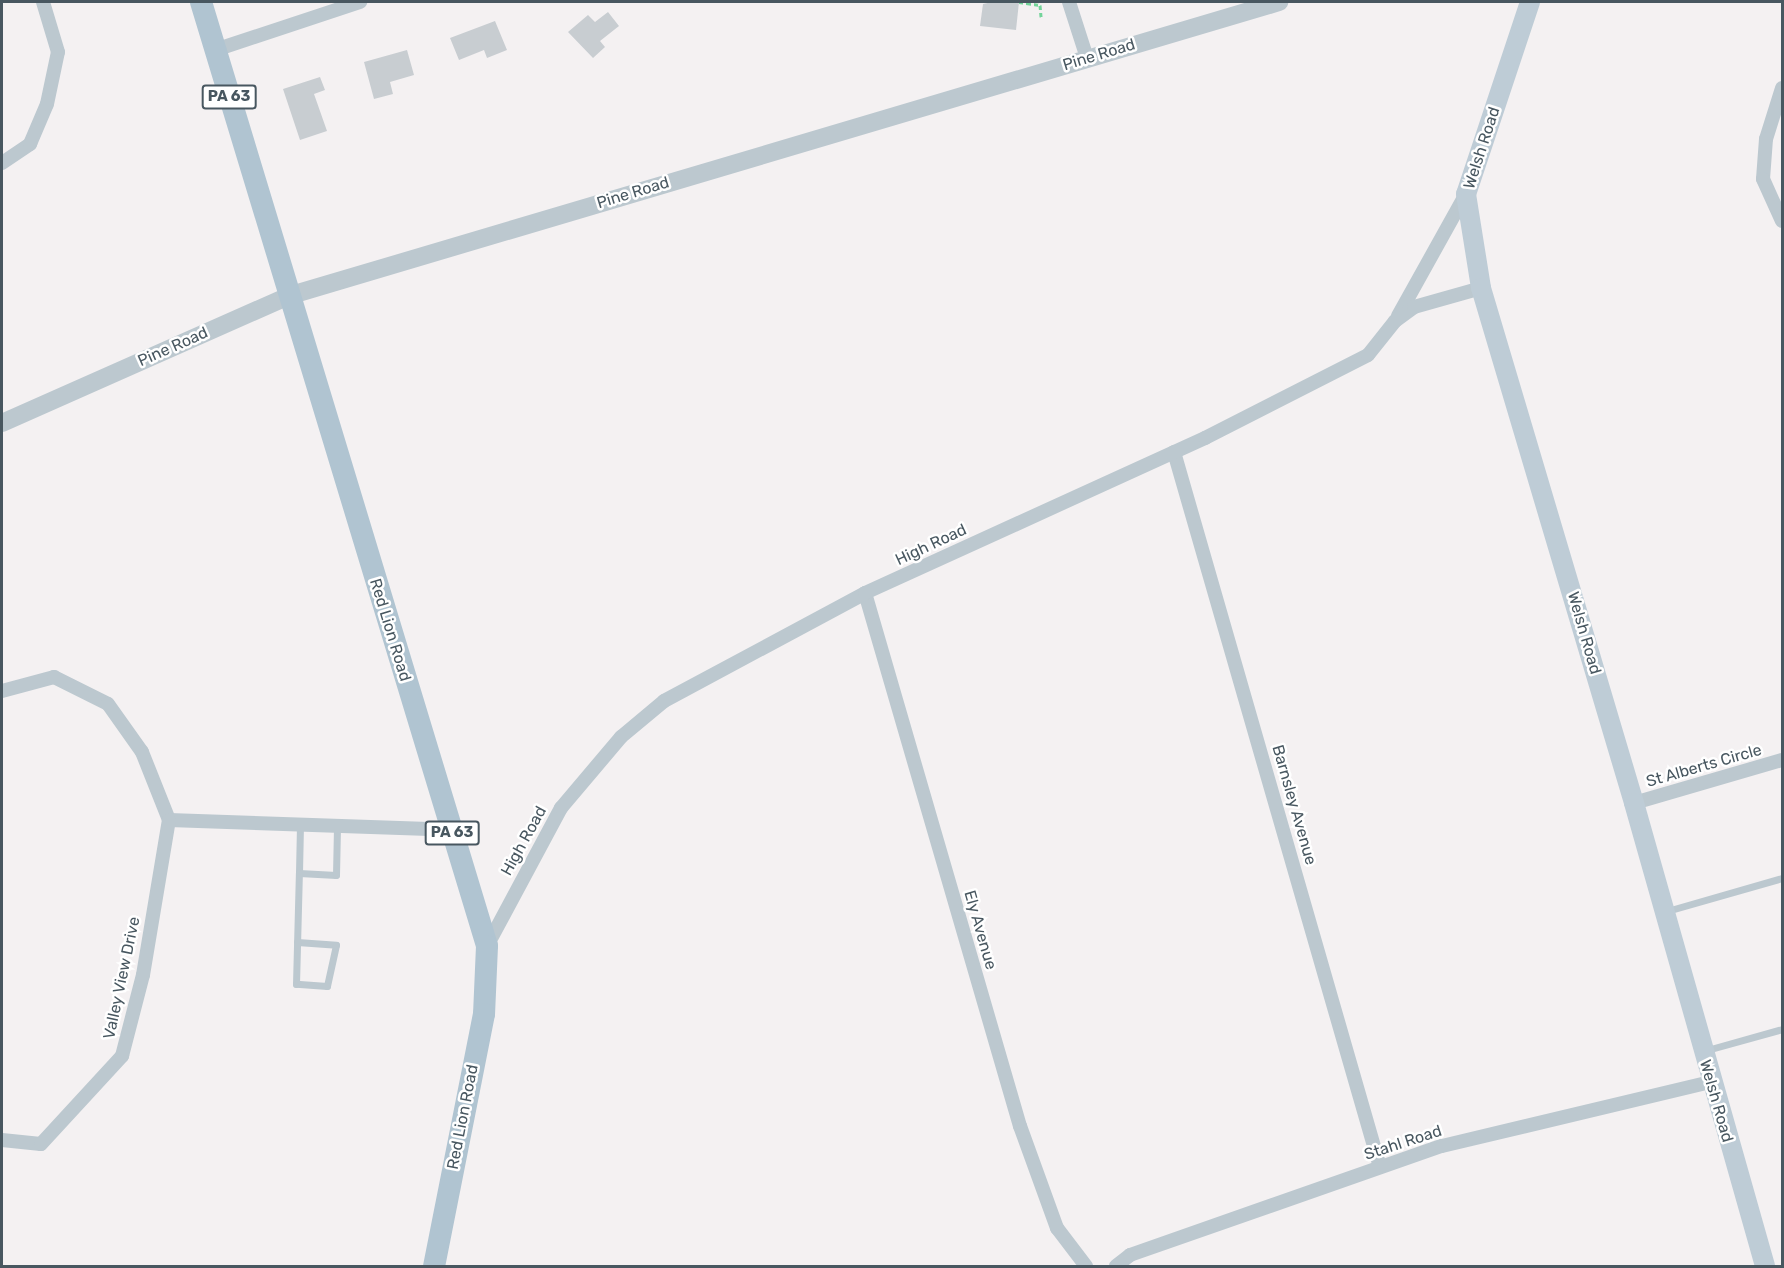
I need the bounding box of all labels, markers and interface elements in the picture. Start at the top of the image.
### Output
street label: Pine Road [1061,35,1137,75]
road number: PA 63 [200,85,258,109]
street label: Welsh Road [1460,105,1504,191]
street label: Pine Road [595,173,671,213]
street label: Pine Road [135,323,211,371]
street label: High Road [892,520,970,570]
street label: Red Lion Road [365,576,415,684]
street label: Welsh Road [1563,589,1605,677]
street label: St Alberts Circle [1644,740,1764,792]
street label: Barnsley Avenue [1268,742,1320,868]
street label: High Road [497,803,551,879]
road number: PA 63 [424,821,480,845]
street label: Ely Avenue [959,888,1001,972]
street label: Valley View Drive [100,914,144,1042]
street label: Welsh Road [1695,1057,1737,1145]
street label: Red Lion Road [443,1063,483,1171]
street label: Stahl Road [1362,1121,1444,1165]

